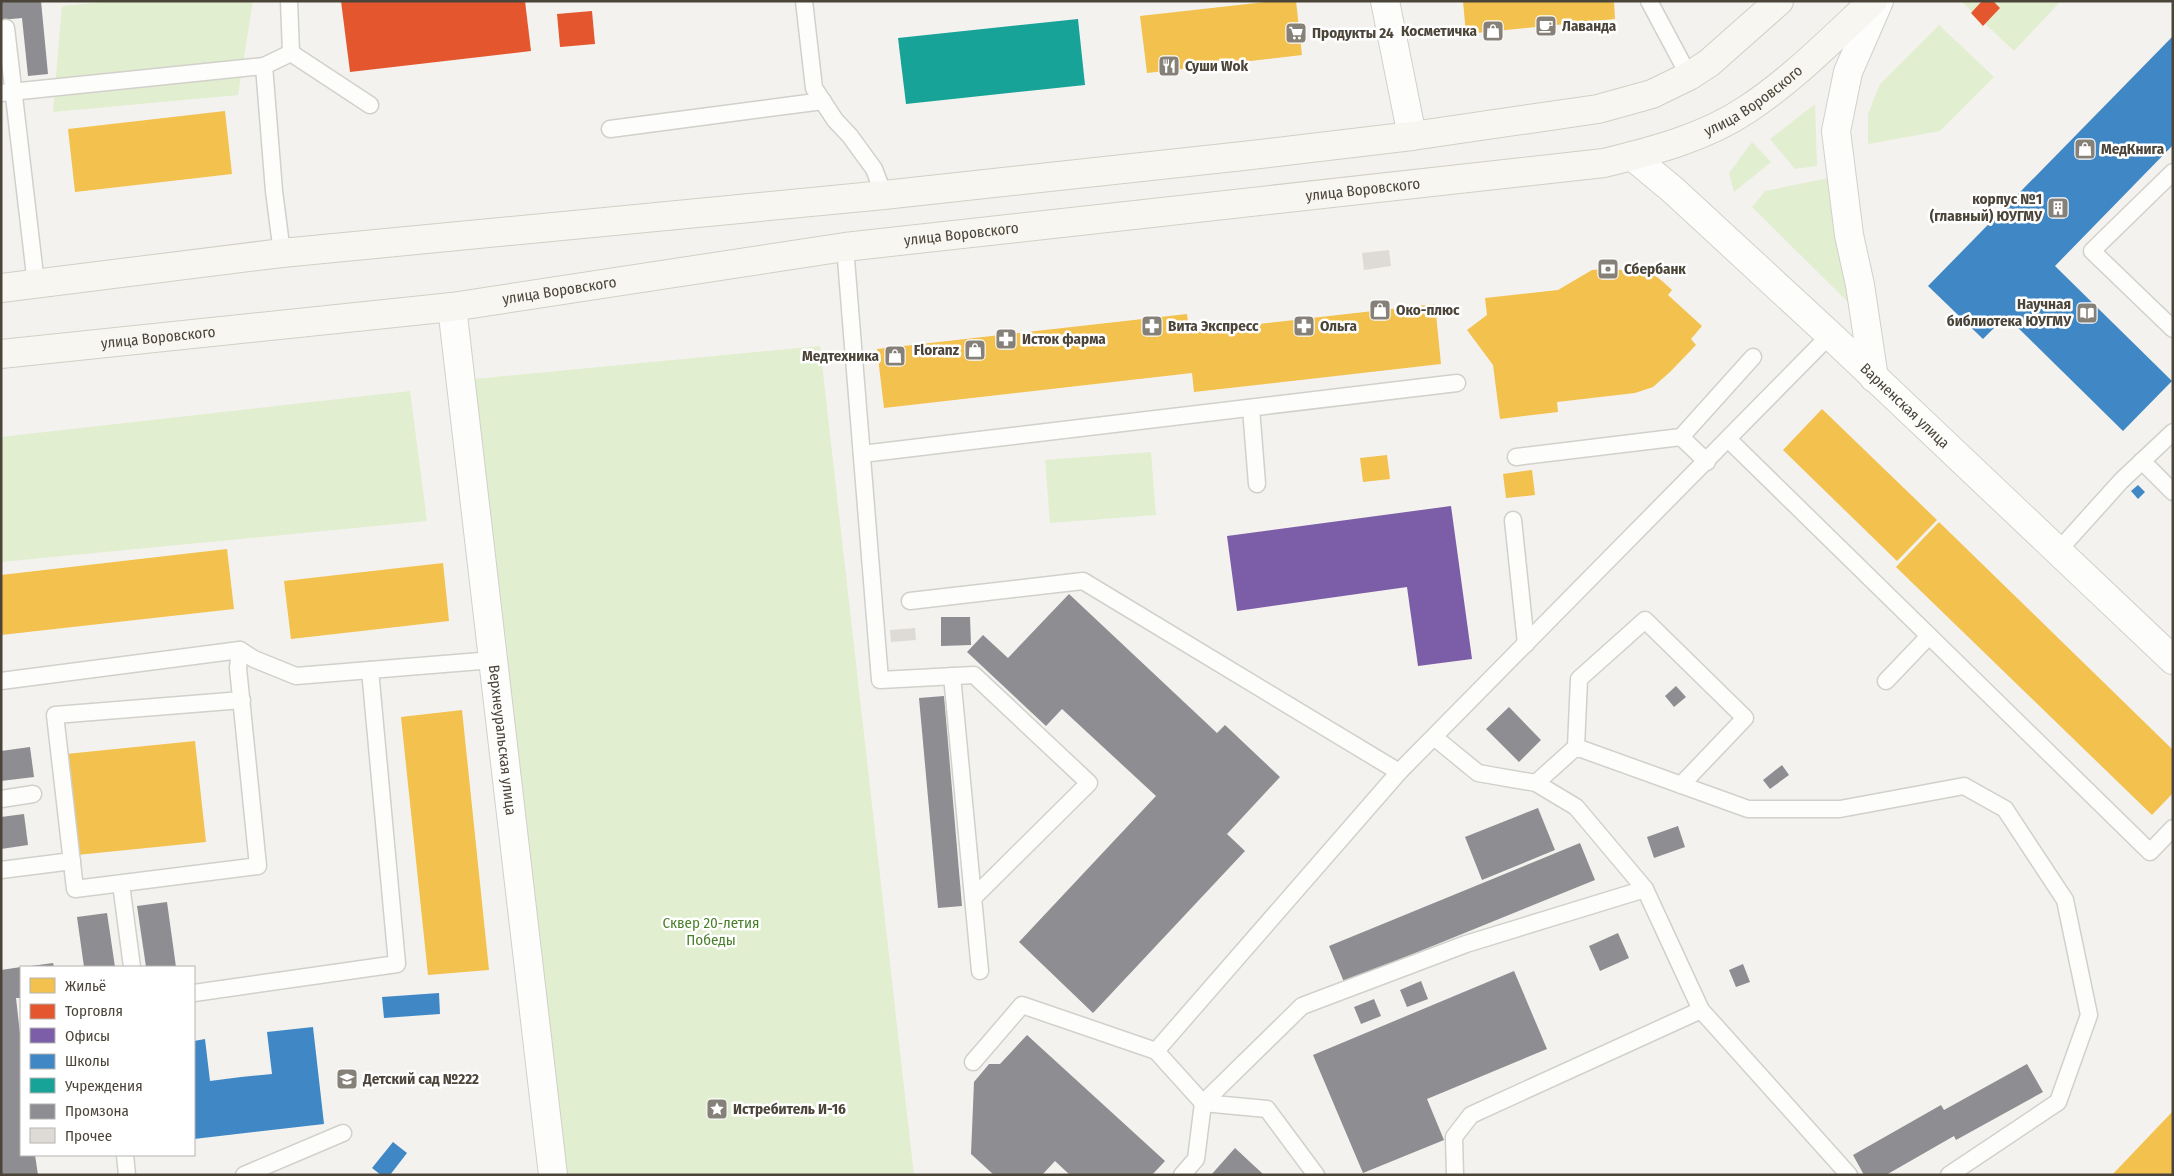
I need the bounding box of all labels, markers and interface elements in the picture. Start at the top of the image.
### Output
cafe icon: Лаванда [1534,14,1558,38]
place label: Лаванда [1562,17,1617,35]
shop icon: Косметичка [1481,19,1505,43]
supermarket icon: Продукты 24 [1284,21,1308,45]
place label: Косметичка [1401,22,1478,40]
place label: Продукты 24 [1312,24,1394,42]
restaurant icon: Суши Wok [1157,54,1181,78]
place label: Суши Wok [1185,57,1248,75]
street label: улица Воровского [1701,61,1806,140]
shop icon: МедКнига [2073,137,2097,161]
place label: МедКнига [2101,140,2165,158]
street label: улица Воровского [1305,174,1421,205]
place label: корпус №1 (главный) ЮУГМУ [1930,190,2043,225]
building icon: корпус №1 (главный) ЮУГМУ [2046,196,2070,220]
street label: улица Воровского [903,219,1020,249]
bank icon: Сбербанк [1596,257,1620,281]
place label: Сбербанк [1624,260,1686,278]
street label: улица Воровского [501,273,618,308]
place label: Научная библиотека ЮУГМУ [1947,295,2072,330]
shop icon: Око-плюс [1368,298,1392,322]
place label: Око-плюс [1396,301,1460,319]
library icon: Научная библиотека ЮУГМУ [2075,301,2099,325]
pharmacy icon: Вита Экспресс [1140,314,1164,338]
pharmacy icon: Ольга [1292,314,1316,338]
place label: Вита Экспресс [1168,317,1259,335]
place label: Ольга [1320,317,1357,335]
street label: улица Воровского [100,323,216,353]
pharmacy icon: Исток фарма [994,327,1018,351]
place label: Исток фарма [1022,330,1106,348]
shop icon: Floranz [963,338,987,362]
place label: Floranz [914,341,960,359]
shop icon: Медтехника [883,344,907,368]
place label: Медтехника [802,347,880,365]
street label: Варненская улица [1856,359,1953,452]
street label: Верхнеуральская улица [485,664,520,816]
park label: Сквер 20-летия Победы [663,914,759,949]
legend [20,966,195,1156]
text: Жильё [65,977,106,995]
text: Торговля [65,1002,123,1020]
text: Офисы [65,1027,110,1045]
text: Школы [65,1052,110,1070]
school or university icon: Детский сад №222 [335,1067,359,1091]
place label: Детский сад №222 [362,1070,479,1088]
text: Учреждения [64,1077,143,1095]
place icon: Истребитель И-16 [705,1097,729,1121]
place label: Истребитель И-16 [733,1100,846,1118]
text: Промзона [65,1102,129,1120]
text: Прочее [65,1127,112,1145]

